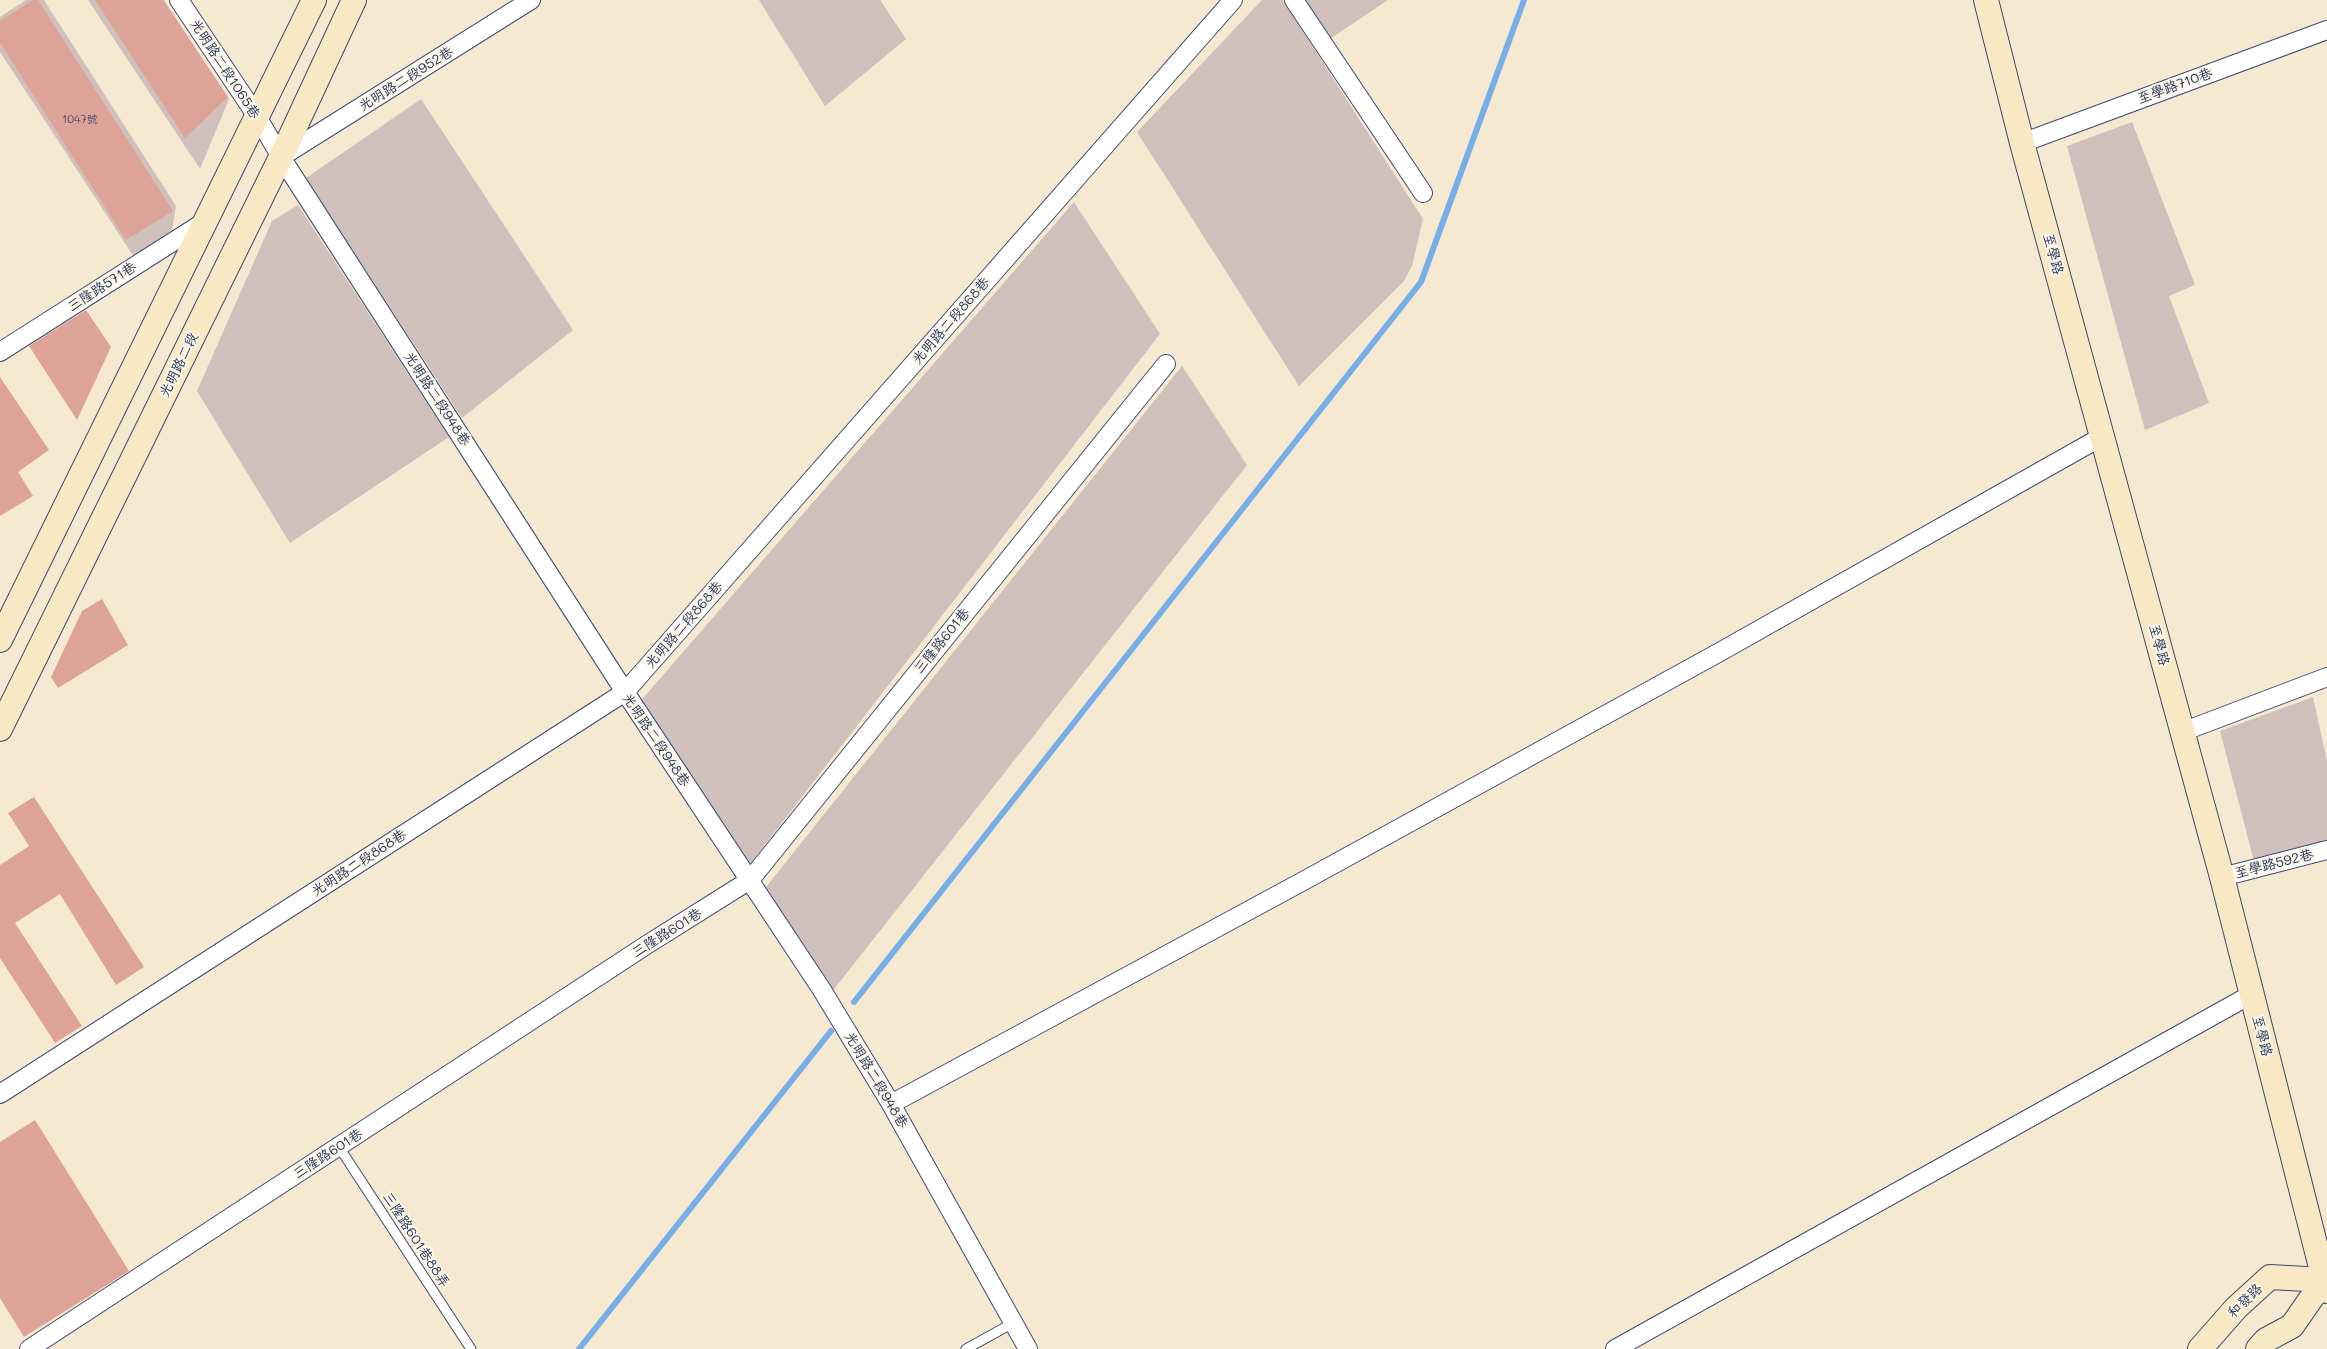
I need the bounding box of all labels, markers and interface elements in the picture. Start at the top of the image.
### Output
street label: 光明路二段1065巷 [186,16,264,122]
street label: 光明路二段952巷 [356,43,456,115]
street label: 至學路710巷 [2135,65,2215,107]
house number: 1047號 [62,113,98,127]
street label: 至學路 [2039,232,2067,276]
street label: 三隆路571巷 [65,259,139,315]
street label: 光明路二段868巷 [909,274,993,368]
street label: 光明路二段 [156,330,202,400]
street label: 光明路二段948巷 [400,349,474,449]
street label: 光明路二段868巷 [642,578,726,672]
street label: 三隆路601巷 [911,605,973,677]
street label: 至學路 [2145,623,2173,667]
street label: 光明路二段948巷 [619,690,693,790]
street label: 光明路二段868巷 [309,826,409,900]
street label: 至學路592巷 [2233,846,2315,882]
street label: 三隆路601巷 [629,905,705,961]
street label: 至學路 [2249,1014,2275,1058]
street label: 光明路二段948巷 [841,1029,911,1131]
street label: 三隆路601巷 [290,1125,366,1183]
street label: 三隆路601巷88弄 [379,1189,453,1291]
street label: 和發路 [2224,1280,2266,1322]

